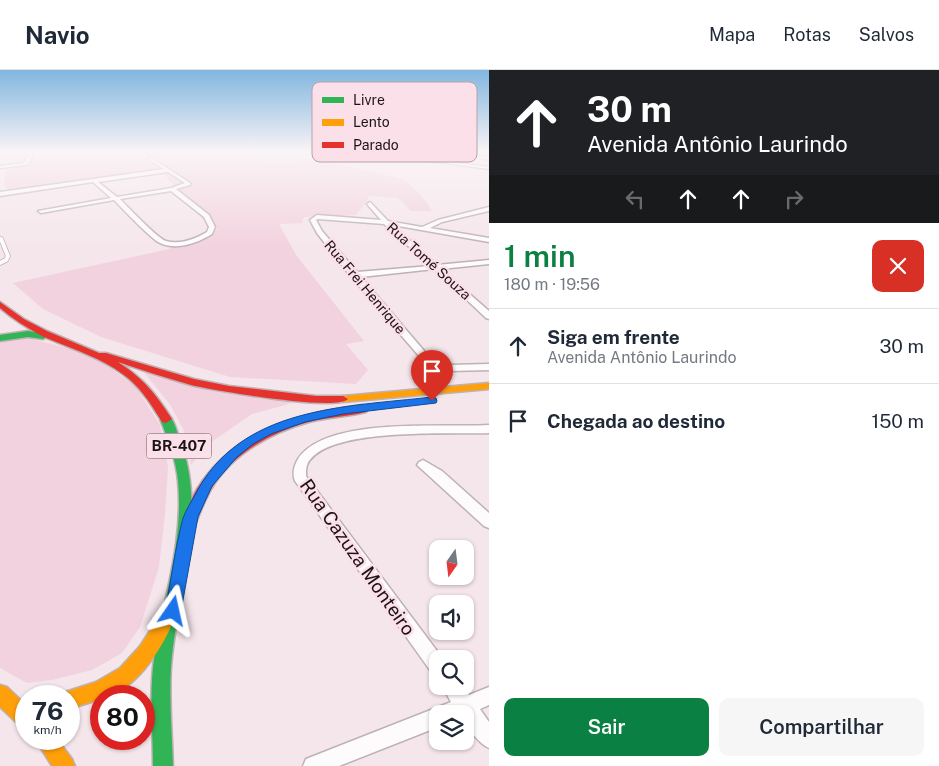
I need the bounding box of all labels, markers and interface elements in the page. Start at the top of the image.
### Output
text: Navio [25,21,90,49]
text: Mapa [709,24,755,45]
text: Rotas [783,24,831,45]
text: Salvos [859,24,914,45]
legend [312,82,477,162]
text: 30 m [587,89,672,130]
icon: ahead [504,90,569,155]
text: Livre [353,92,385,108]
text: Lento [353,114,390,130]
text: Avenida Antônio Laurindo [587,131,848,157]
text: Parado [353,137,399,153]
icon: left [621,185,649,213]
icon: ahead [674,185,702,213]
icon: ahead [727,185,755,213]
icon: right [780,185,808,213]
street label: Rua Tomé Souza [384,219,474,303]
street label: Rua Frei Henrique [321,237,409,337]
text: 1 min [504,238,575,274]
button: close [872,240,924,292]
text: 180 m · 19:56 [504,275,600,294]
text: Siga em frente [547,326,680,348]
icon: ahead [504,332,532,360]
text: 30 m [879,335,924,357]
text: Avenida Antônio Laurindo [547,348,737,367]
pin [411,350,453,401]
icon: arrive [418,357,446,385]
icon: arrive [504,407,532,435]
text: Chegada ao destino [547,410,725,432]
text: 150 m [871,410,924,432]
road number: BR-407 [146,434,212,458]
street label: Rua Cazuza Monteiro [296,475,420,639]
north arrow [429,540,474,585]
map controls [429,540,474,750]
position arrow [146,584,198,636]
button: sound [429,595,474,640]
button: search [429,650,474,695]
speed limit sign: 80 [90,685,155,750]
text: 76 [32,696,63,726]
button: Sair [504,698,709,756]
button: Compartilhar [719,698,924,756]
button: layers [429,705,474,750]
text: km/h [33,723,62,737]

